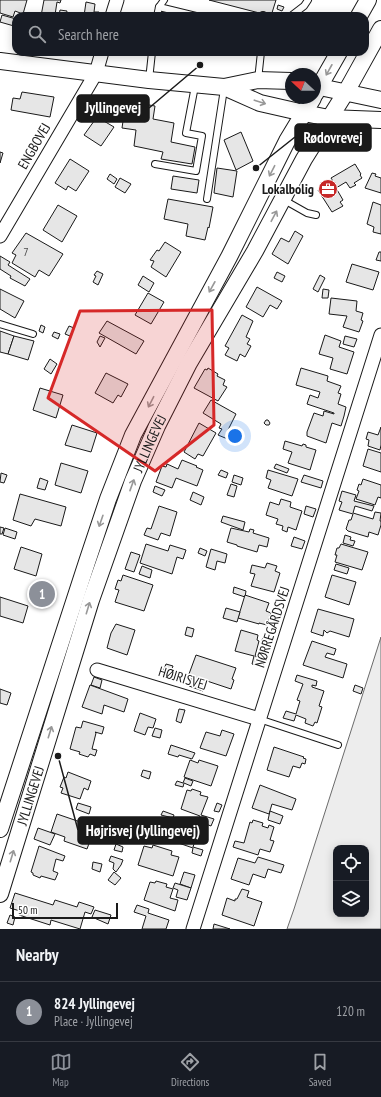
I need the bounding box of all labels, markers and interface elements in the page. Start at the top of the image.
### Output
search box [12,12,369,56]
icon: search [26,23,48,45]
text: Search here [58,25,119,44]
one-way arrow [324,63,332,75]
north arrow [285,68,321,104]
callout: Jyllingevej [77,95,149,122]
text: Jyllingevej [84,98,141,117]
one-way arrow [253,99,266,106]
street label: ENGBOVEJ [14,120,54,172]
callout: Rødovrevej [295,124,371,151]
text: Rødovrevej [303,128,363,147]
one-way arrow [267,165,275,177]
office icon: Lokalbolig [317,178,339,200]
place label: Lokalbolig [262,180,314,198]
one-way arrow [271,210,278,222]
house number: 7 [23,244,29,259]
one-way arrow [208,281,216,293]
one-way arrow [146,395,154,407]
street label: JYLLINGEVEJ [129,412,170,476]
your location [225,426,245,446]
one-way arrow [128,480,136,492]
one-way arrow [96,515,104,527]
pin: 1 [29,579,55,609]
street label: NØRREGÅRDSVEJ [250,584,294,670]
one-way arrow [85,602,92,615]
street label: HØJRISVEJ [156,662,210,694]
one-way arrow [47,726,54,739]
street label: JYLLINGEVEJ [13,764,48,828]
callout: Højrisvej (Jyllingevej) [78,817,208,844]
text: Højrisvej (Jyllingevej) [86,821,200,840]
map controls [333,845,369,917]
button: locate [333,845,369,881]
one-way arrow [9,850,16,863]
button: layers [333,881,369,917]
scale bar [12,901,118,920]
text: 50 m [18,903,37,917]
text: Nearby [16,944,59,966]
text: 824 Jyllingevej [54,994,135,1013]
text: 1 [26,1003,32,1020]
text: 120 m [336,1003,365,1020]
text: Place · Jyllingevej [54,1013,133,1030]
tab: Map [50,1051,72,1089]
tab: Directions [171,1051,209,1089]
tab: Saved [309,1051,331,1089]

